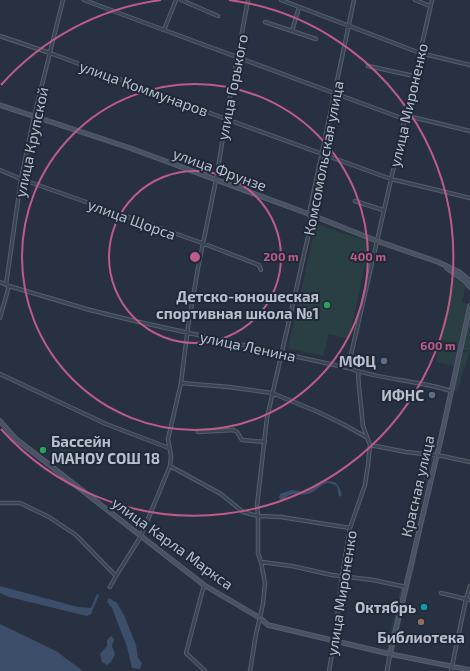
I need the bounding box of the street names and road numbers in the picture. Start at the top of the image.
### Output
street label: улица Горького [213,32,252,142]
street label: улица Мироненко [385,41,432,169]
street label: улица Коммунаров [77,56,211,121]
street label: Комсомольская улица [299,79,348,237]
street label: улица Крупской [11,85,52,199]
street label: улица Фрунзе [170,144,269,195]
street label: улица Щорса [85,195,179,244]
street label: улица Ленина [198,327,298,366]
street label: Красная улица [397,433,438,539]
street label: улица Карла Маркса [108,493,237,594]
street label: улица Мироненко [322,529,361,657]

